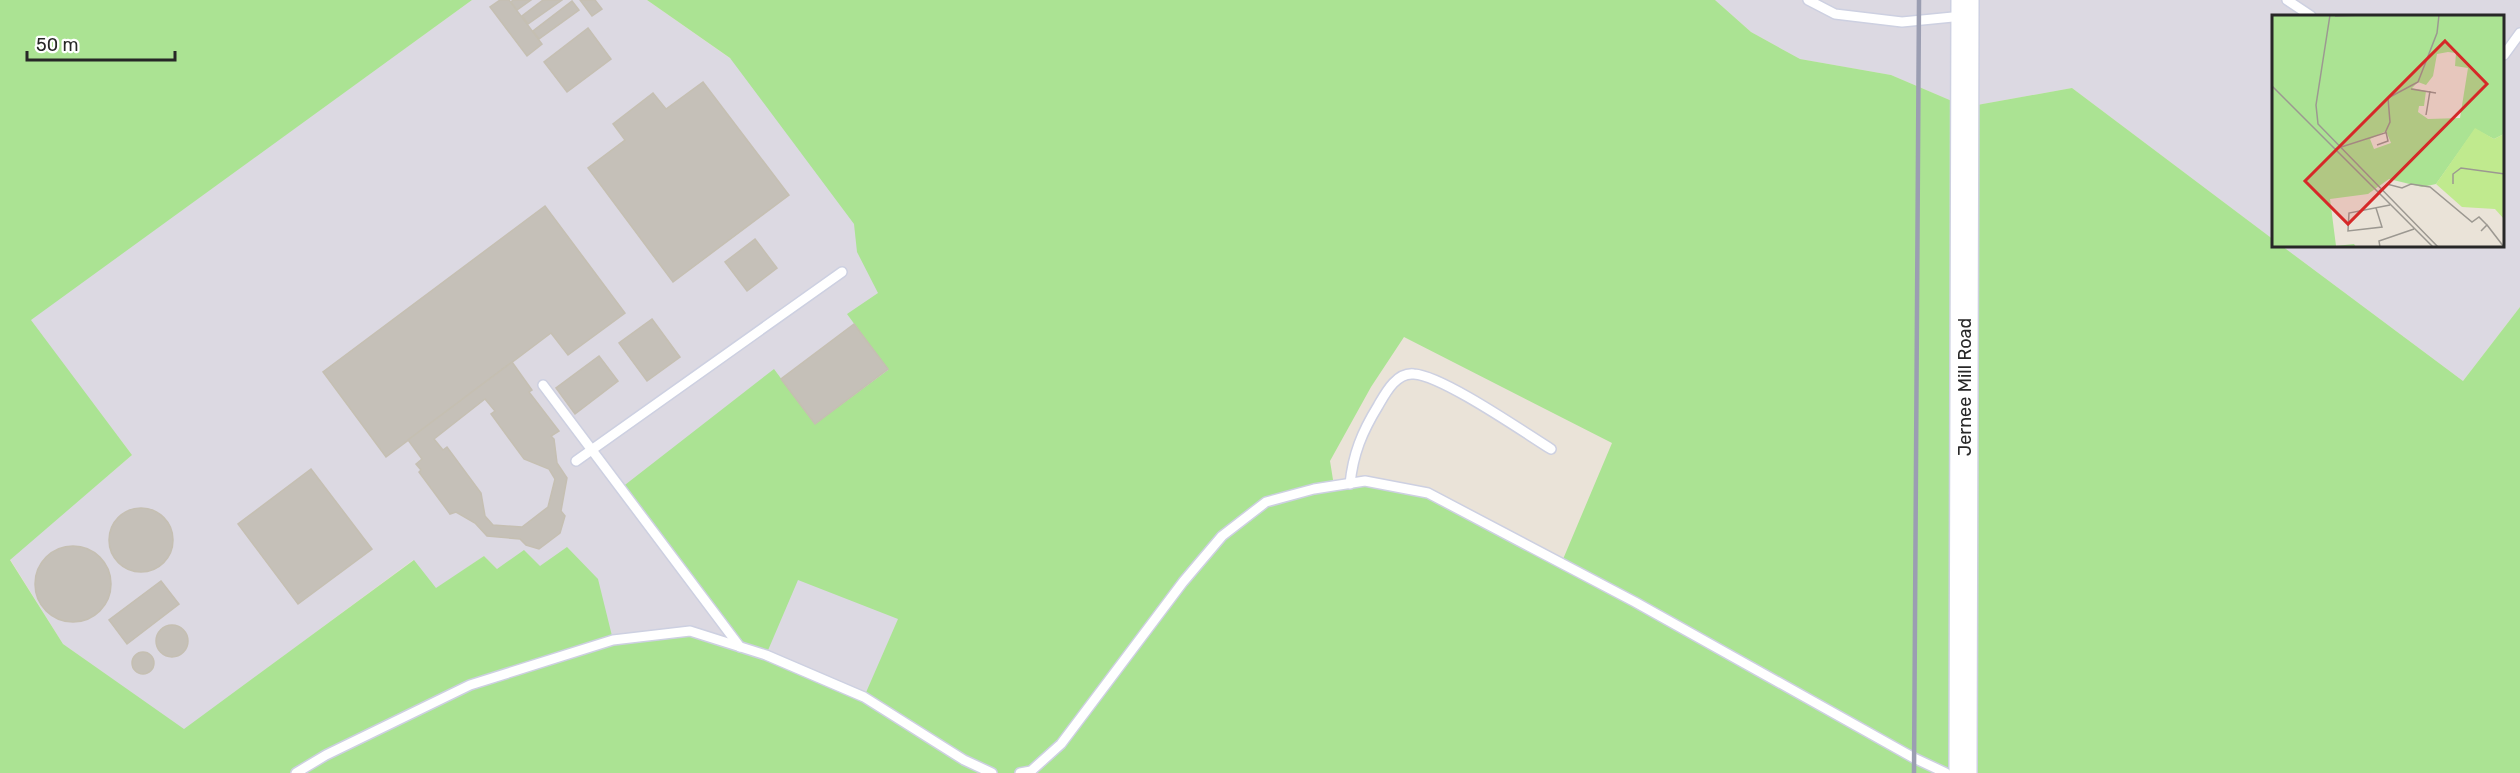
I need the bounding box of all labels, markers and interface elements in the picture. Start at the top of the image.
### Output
inset map [2272,15,2505,248]
scale bar [27,24,176,62]
text: 50 m [36,34,79,56]
street label: Jernee Mill Road [1954,318,1976,456]

